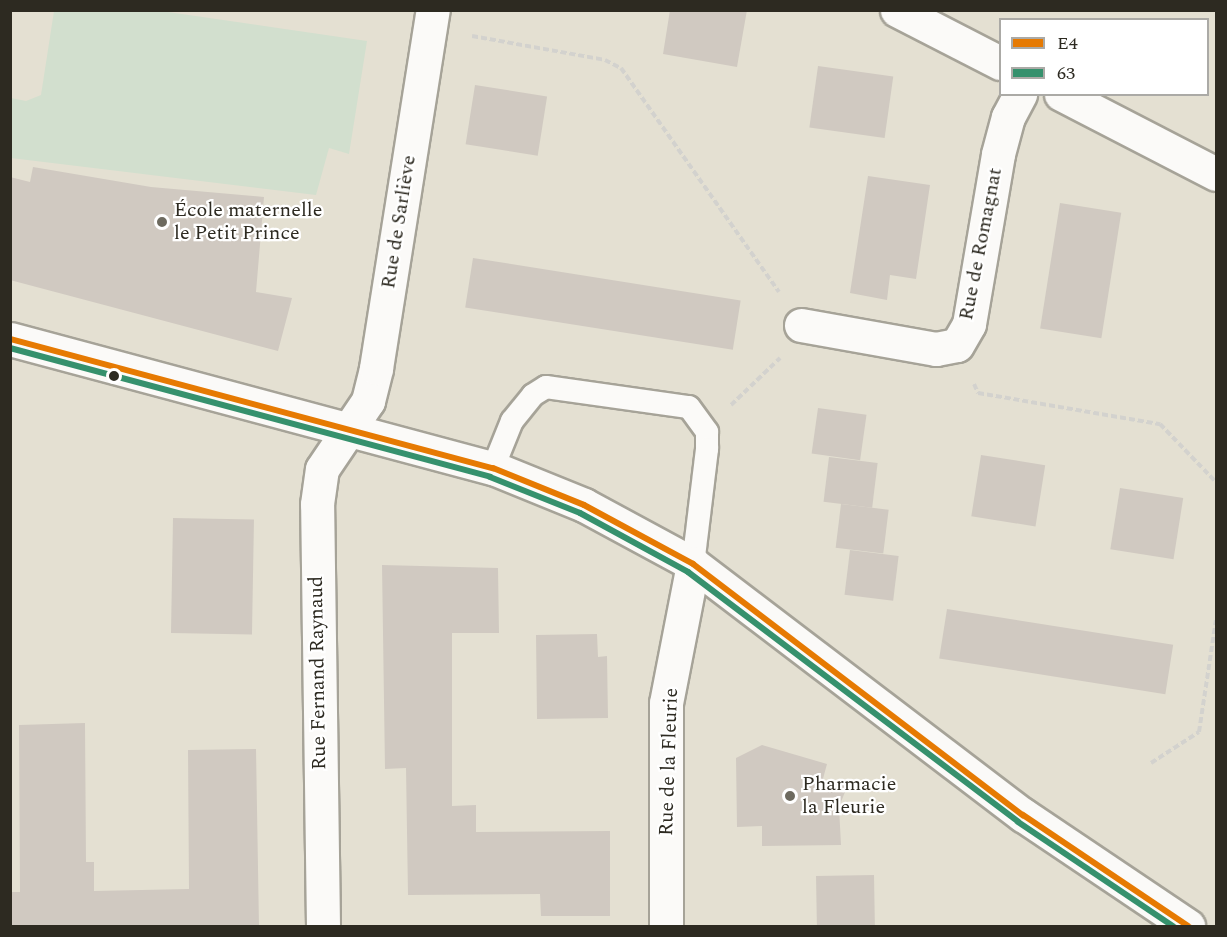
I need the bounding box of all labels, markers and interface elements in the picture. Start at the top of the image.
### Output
legend [999,18,1209,96]
text: E4 [1057,30,1078,57]
text: 63 [1057,60,1075,87]
street label: Rue de Sarliève [377,154,421,290]
street label: Rue de Romagnat [954,166,1008,322]
place label: École maternelle le Petit Prince [174,198,322,245]
marker: École maternelle le Petit Prince [155,215,169,229]
unlabelled marker [108,370,120,382]
street label: Rue Fernand Raynaud [304,576,332,770]
street label: Rue de la Fleurie [654,688,684,836]
place label: Pharmacie la Fleurie [802,772,896,819]
marker: Pharmacie la Fleurie [783,789,797,803]

